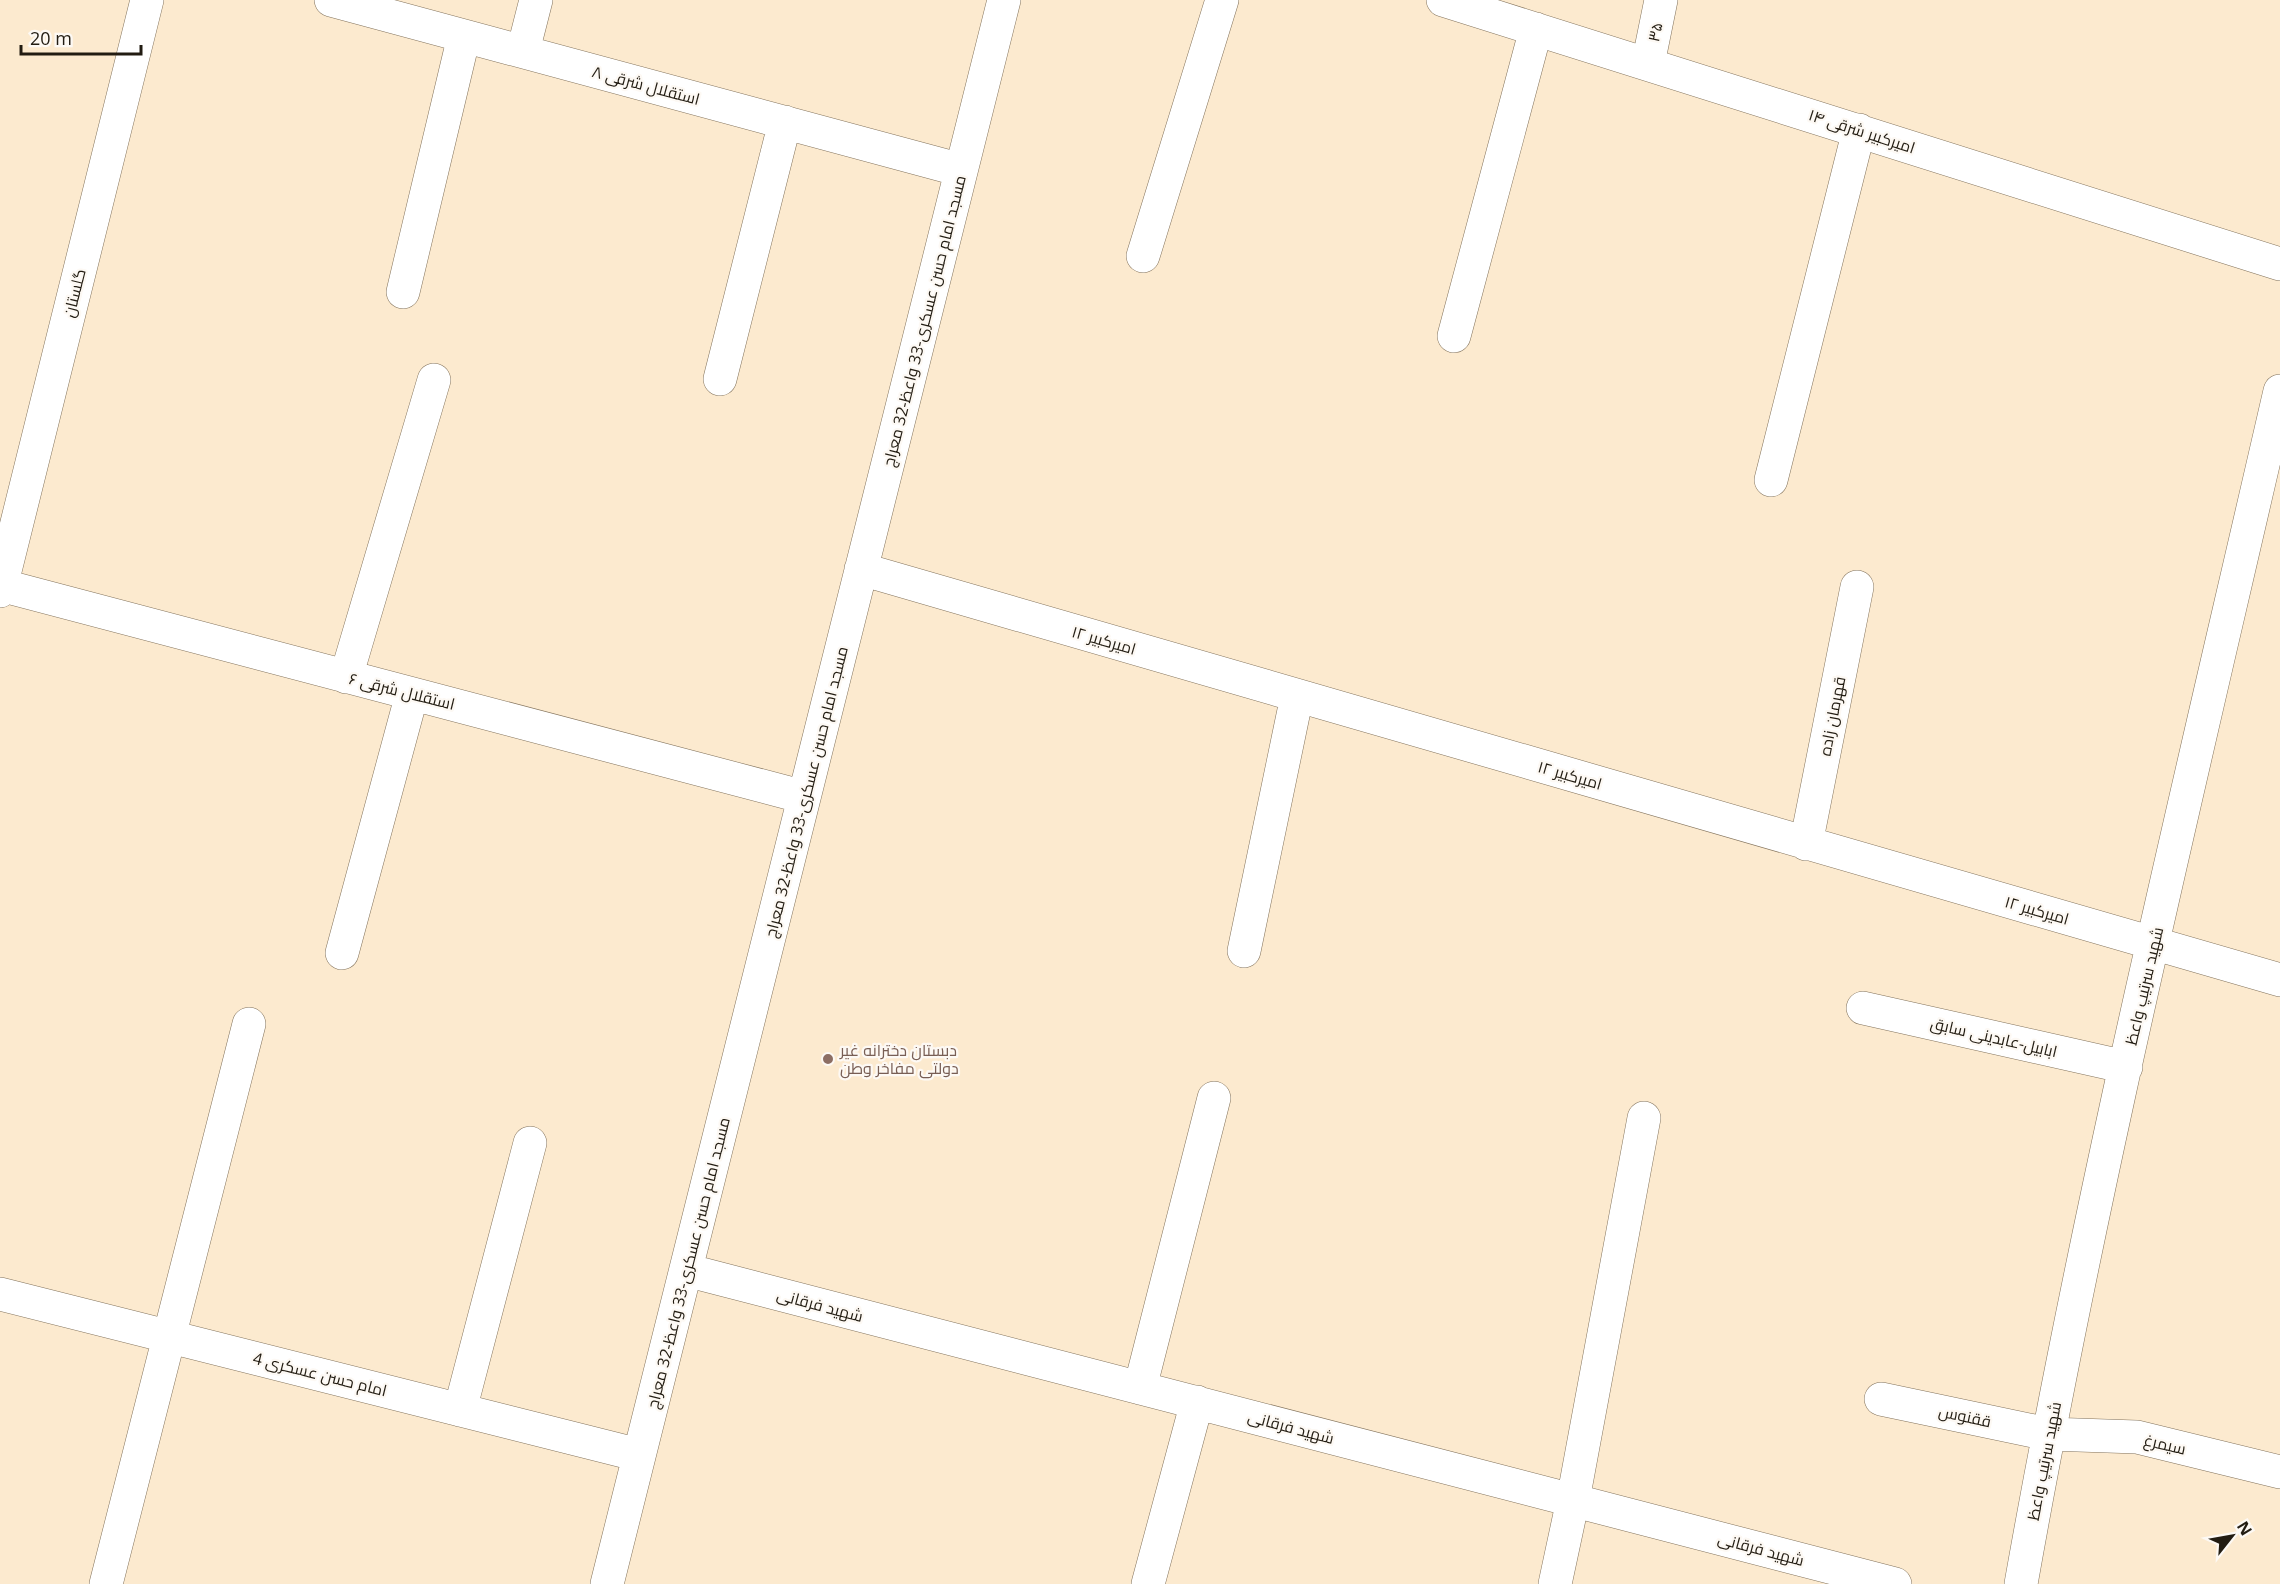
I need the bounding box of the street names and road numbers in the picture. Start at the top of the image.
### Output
street label: ۳۵ [1642,20,1668,44]
street label: استقلال شرقی ۸ [590,60,702,110]
street label: ۱۴ امیرکبیر شرقی [1806,103,1918,159]
street label: مسجد امام حسن عسکری-33 واعظ-32 معراج [877,173,972,469]
street label: گلستان [57,266,91,320]
street label: امیرکبیر ۱۲ [1069,620,1139,660]
street label: مسجد امام حسن عسکری-33 واعظ-32 معراج [759,644,854,940]
street label: استقلال شرقی ۶ [347,667,457,715]
street label: قهرمان زاده [1814,674,1850,758]
street label: امیرکبیر ۱۲ [1535,755,1605,795]
street label: امیرکبیر ۱۲ [2002,890,2072,930]
street label: شهید سرتیپ واعظ [2120,925,2169,1047]
street label: ابابیل-عابدینی سابق [1928,1012,2060,1062]
street label: مسجد امام حسن عسکری-33 واعظ-32 معراج [641,1115,736,1411]
street label: شهید فرقانی [774,1283,866,1327]
street label: امام حسن عسکری 4 [250,1347,389,1402]
street label: ققنوس [1937,1400,1993,1432]
street label: شهید سرتیپ واعظ [2022,1400,2067,1522]
street label: شهید فرقانی [1245,1405,1337,1449]
street label: سیمرغ [2142,1429,2188,1460]
street label: شهید فرقانی [1715,1527,1807,1571]

